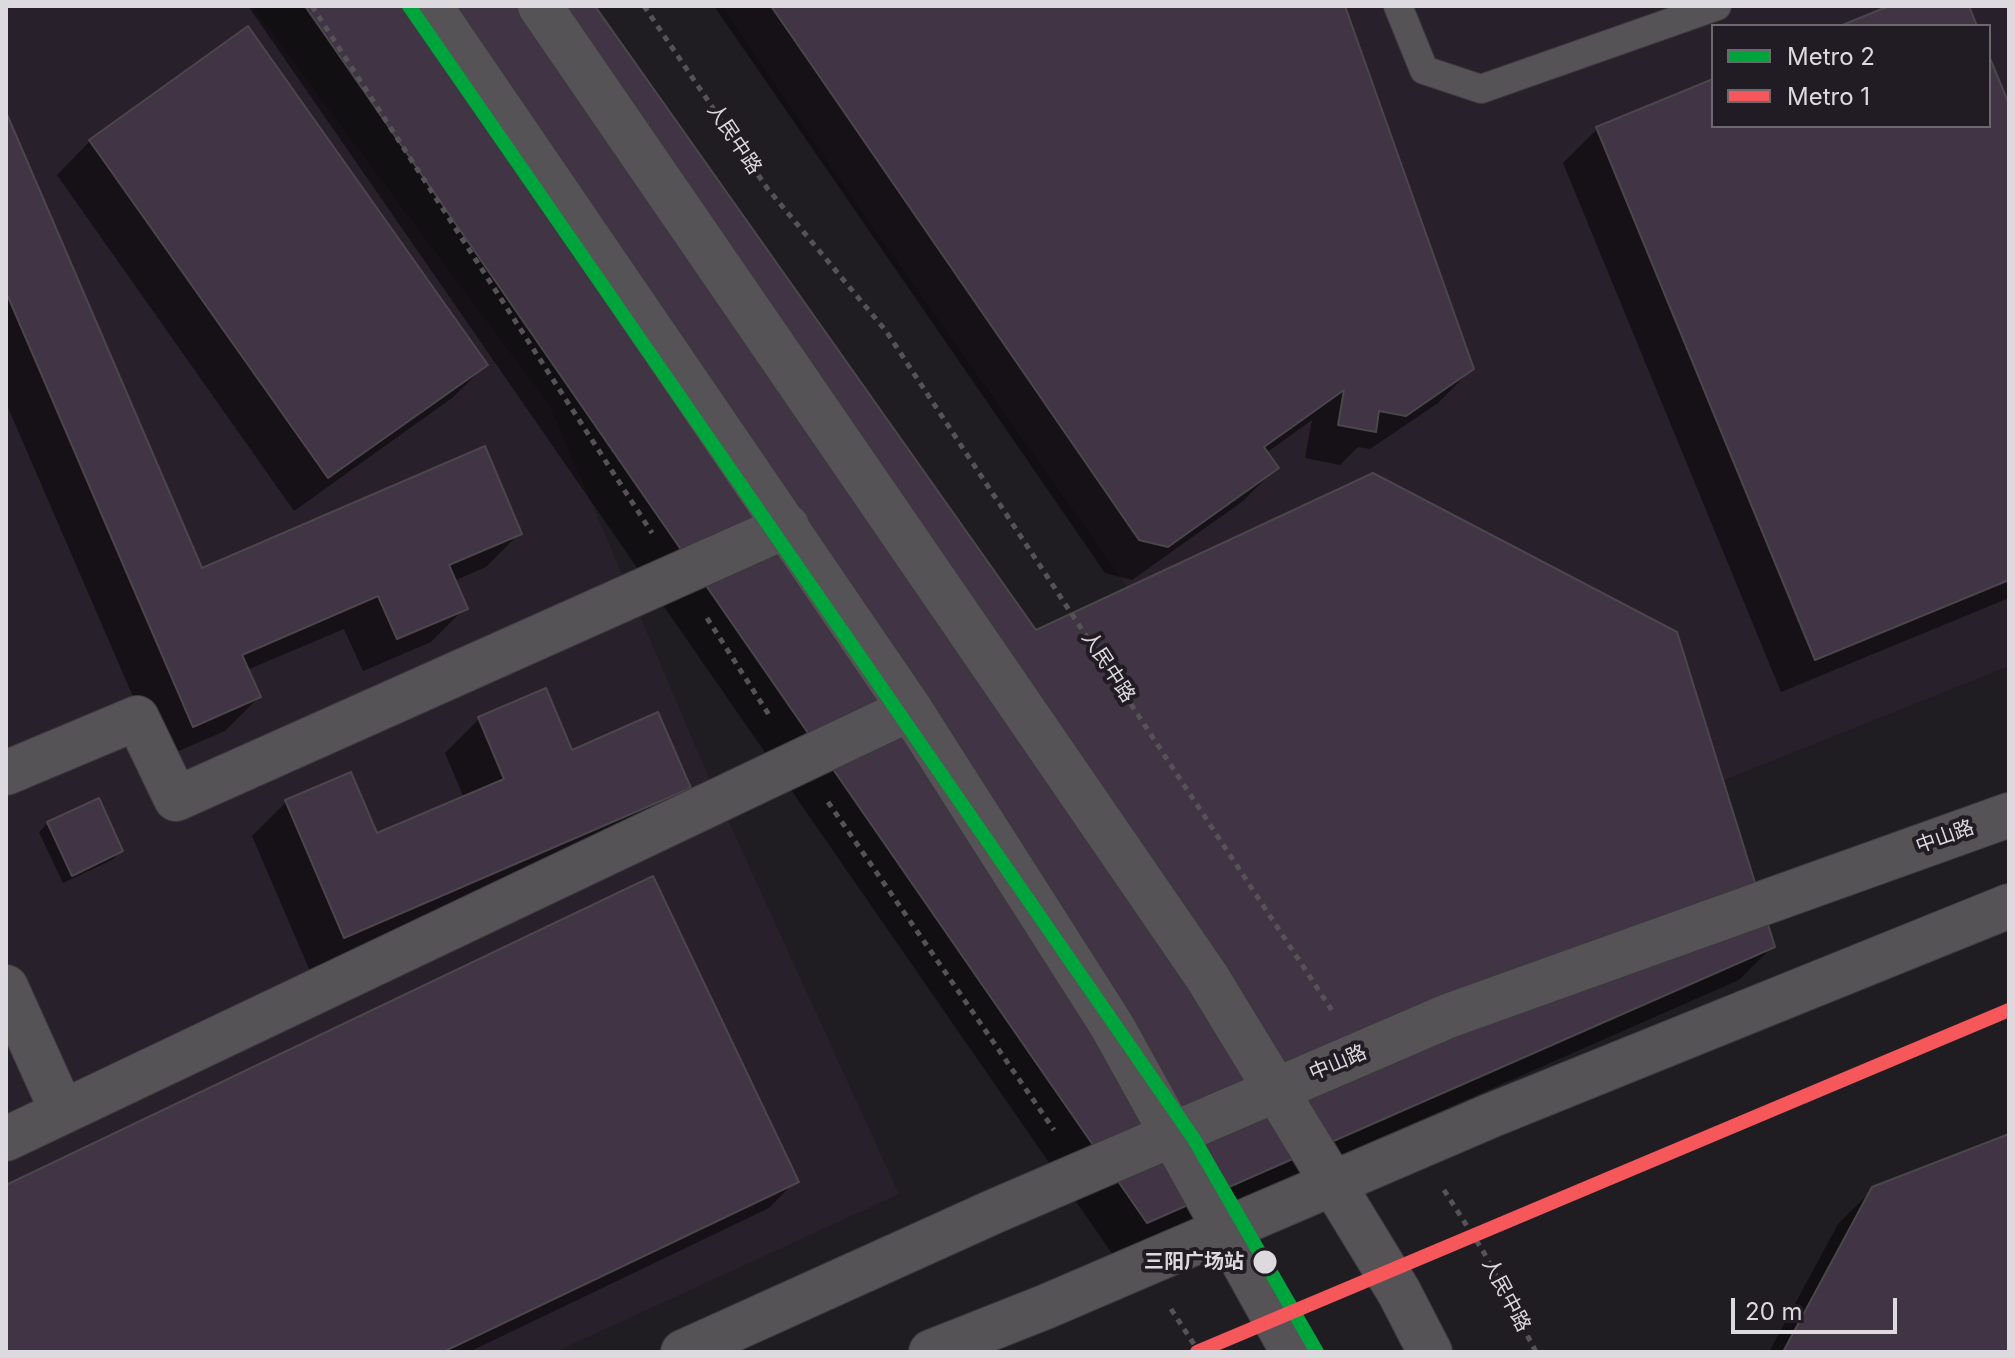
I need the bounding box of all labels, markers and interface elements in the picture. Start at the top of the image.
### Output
legend [1711,24,1991,128]
text: Metro 2 [1787,42,1875,71]
text: Metro 1 [1787,82,1870,111]
street label: 人民中路 [702,99,766,179]
street label: 人民中路 [1076,627,1140,707]
street label: 中山路 [1913,815,1977,859]
street label: 中山路 [1306,1040,1370,1086]
marker: 三阳广场站 [1251,1248,1279,1276]
place label: 三阳广场站 [1144,1250,1244,1274]
street label: 人民中路 [1477,1254,1535,1336]
scale bar [1735,1282,1901,1332]
text: 20 m [1745,1297,1803,1326]

